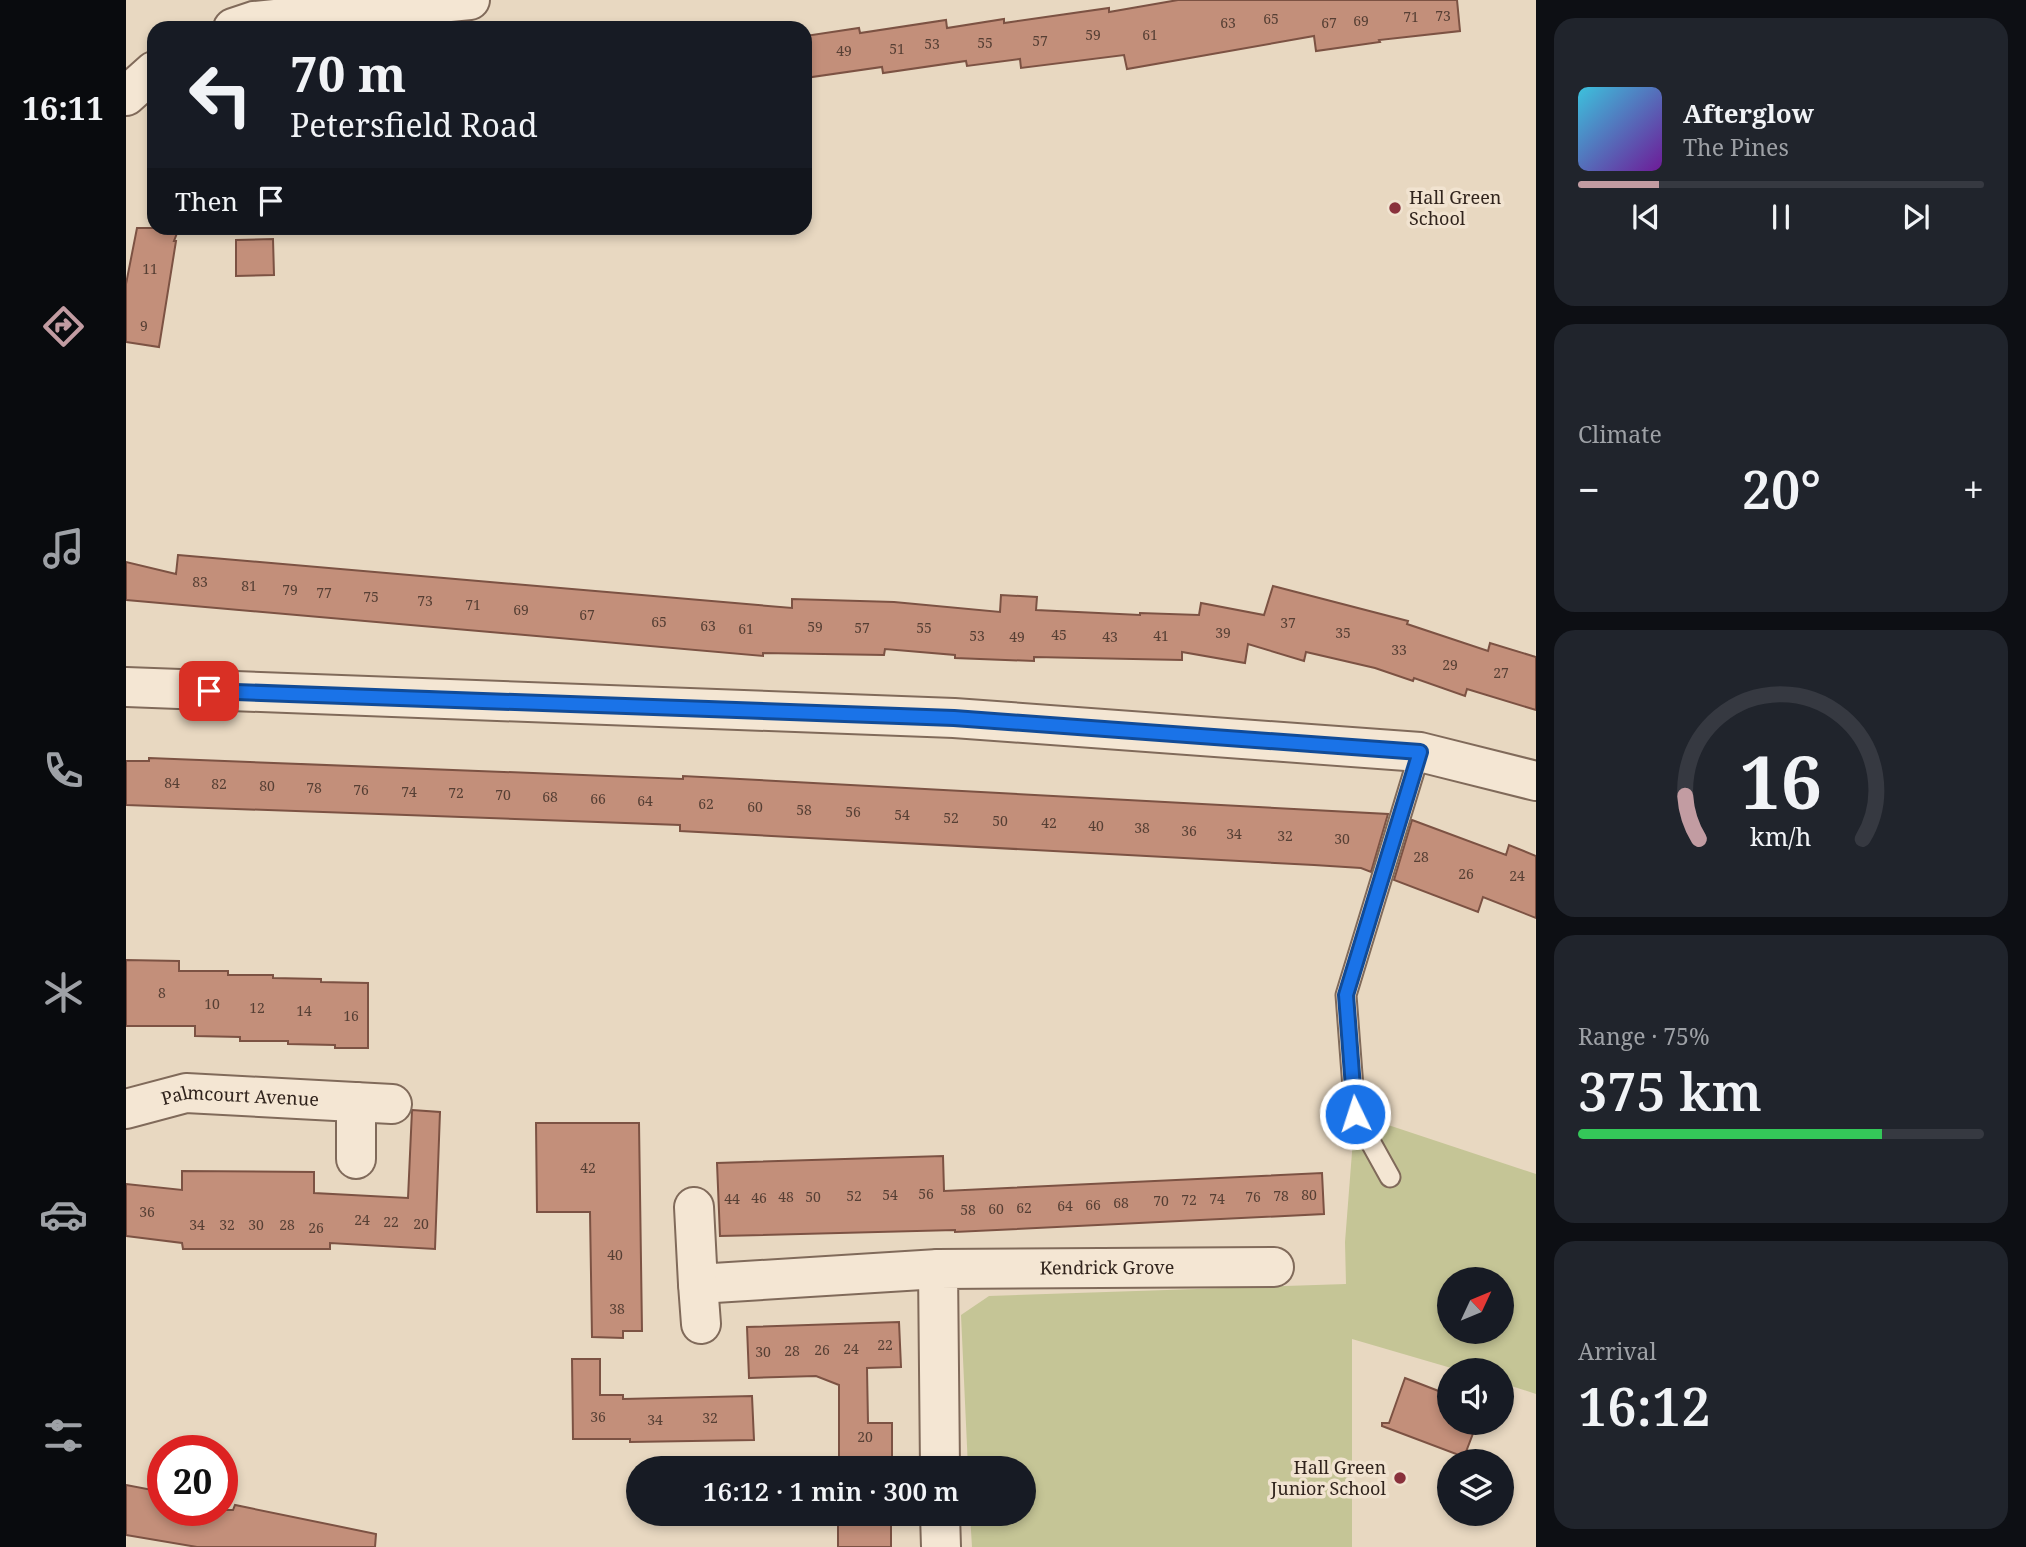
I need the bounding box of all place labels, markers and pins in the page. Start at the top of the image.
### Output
place label: Hall Green School [1409,185,1502,230]
marker: Hall Green School [1387,200,1403,216]
pin [179,661,239,721]
place label: Hall Green Junior School [1270,1455,1386,1500]
marker: Hall Green Junior School [1392,1470,1408,1486]

